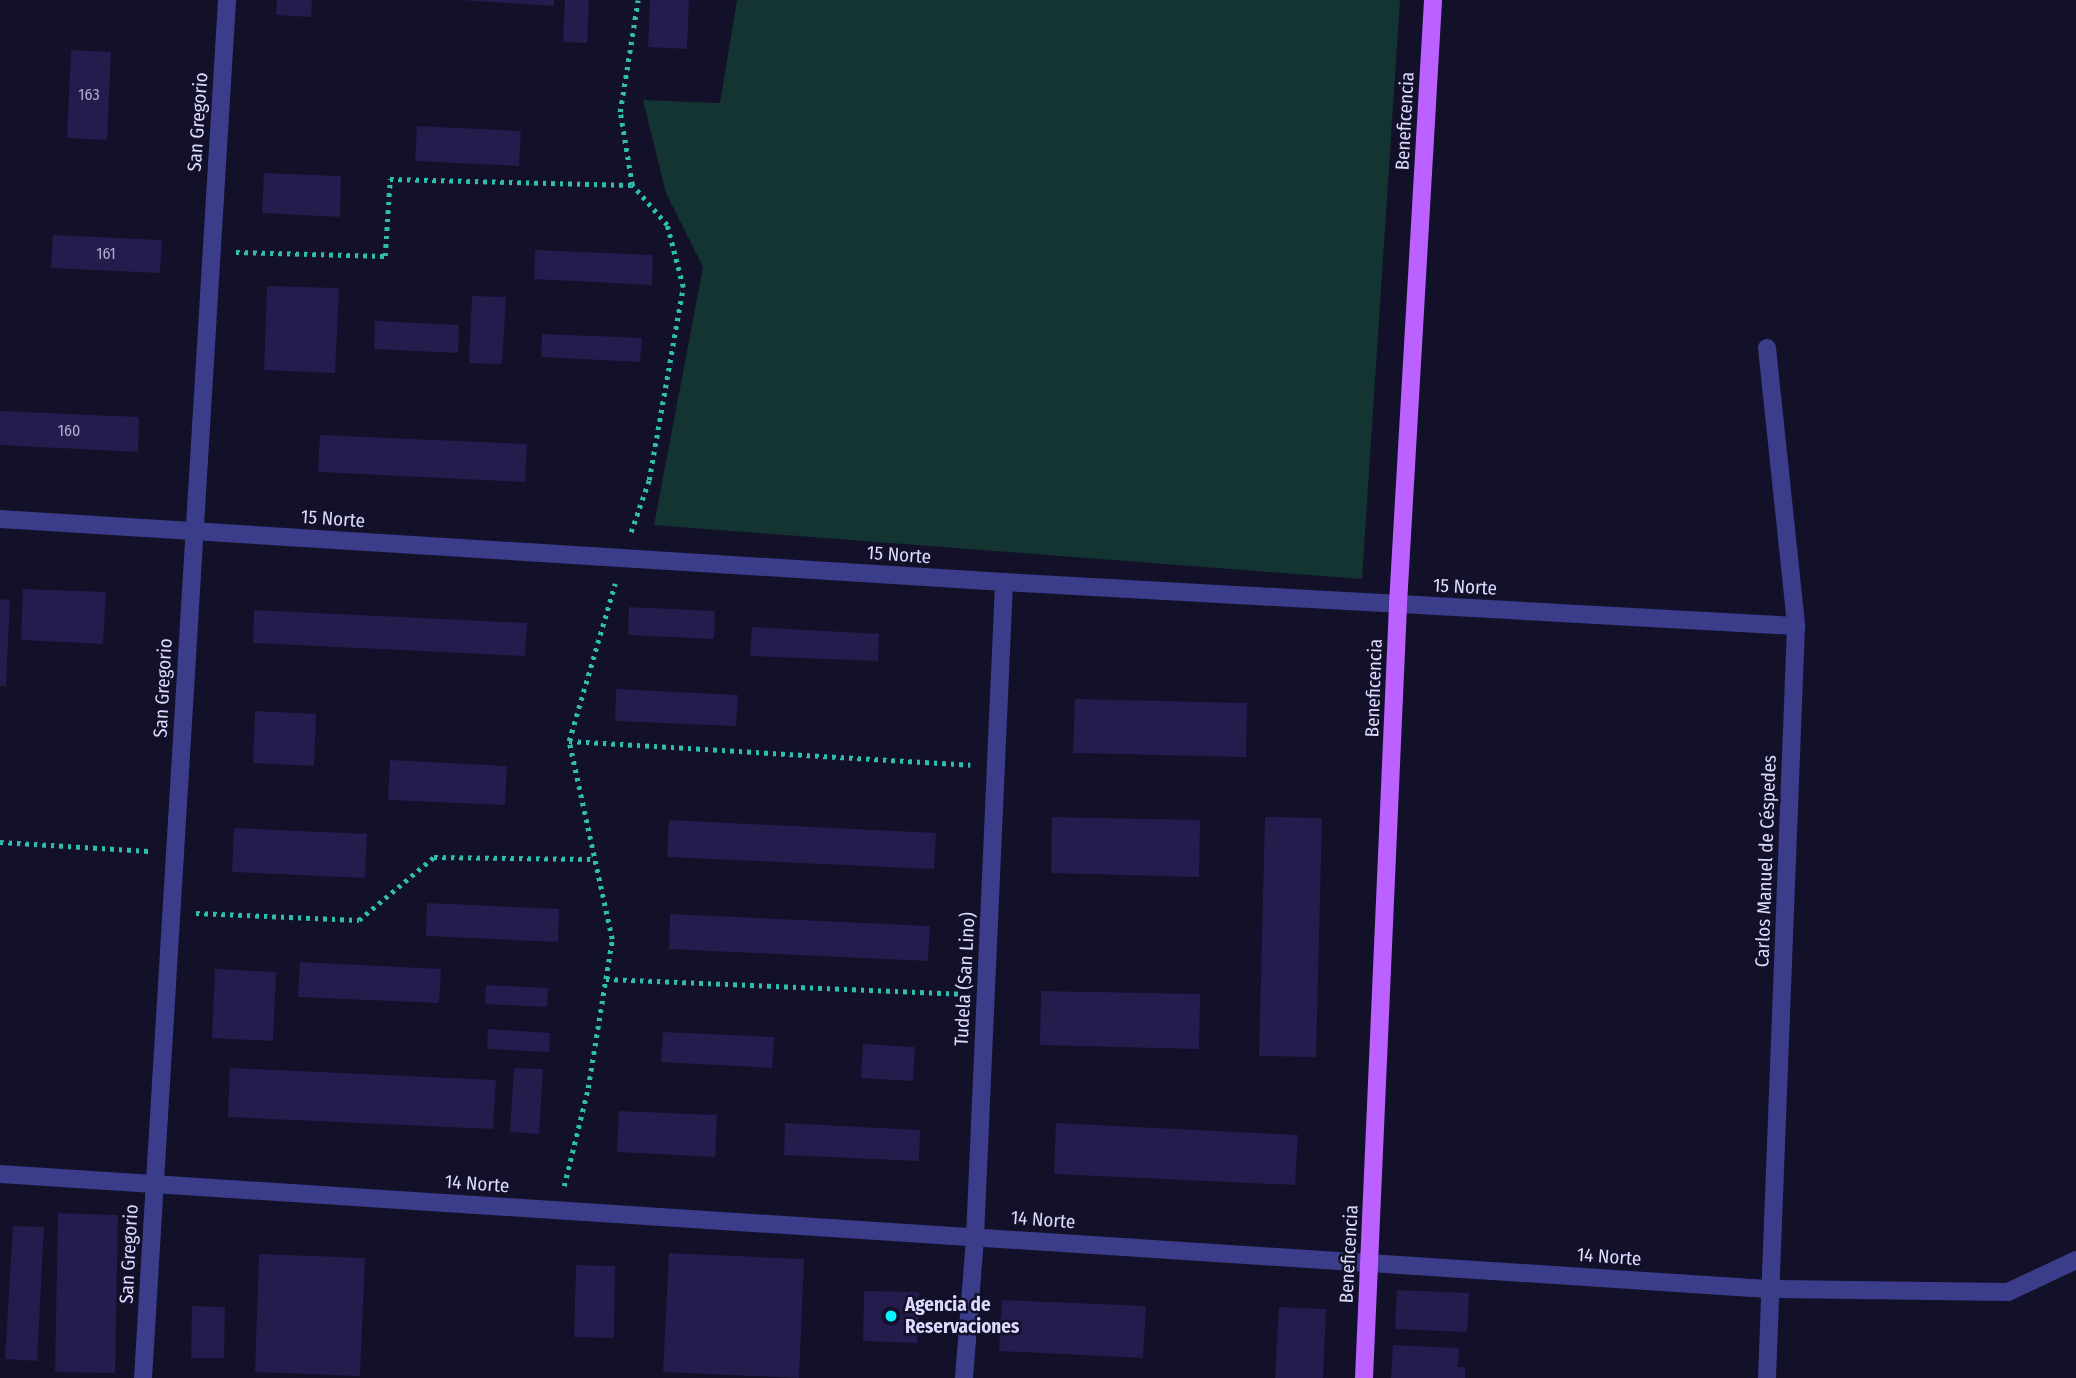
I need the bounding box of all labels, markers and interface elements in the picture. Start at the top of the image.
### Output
street label: Beneficencia [1391,71,1419,171]
street label: San Gregorio [183,72,213,172]
house number: 163 [78,85,100,105]
house number: 161 [96,244,116,264]
house number: 160 [58,421,80,441]
street label: 15 Norte [300,505,366,533]
street label: 15 Norte [866,541,932,569]
street label: 15 Norte [1432,574,1498,600]
street label: San Gregorio [149,638,177,738]
street label: Beneficencia [1361,638,1387,738]
street label: Carlos Manuel de Céspedes [1751,754,1781,968]
street label: Tudela (San Lino) [950,912,980,1046]
street label: 14 Norte [444,1170,510,1198]
street label: San Gregorio [115,1204,143,1304]
street label: Beneficencia [1335,1204,1363,1304]
street label: 14 Norte [1010,1206,1076,1234]
street label: 14 Norte [1576,1243,1642,1271]
place label: Agencia de Reservaciones [905,1294,1019,1338]
marker: Agencia de Reservaciones [883,1308,899,1324]

